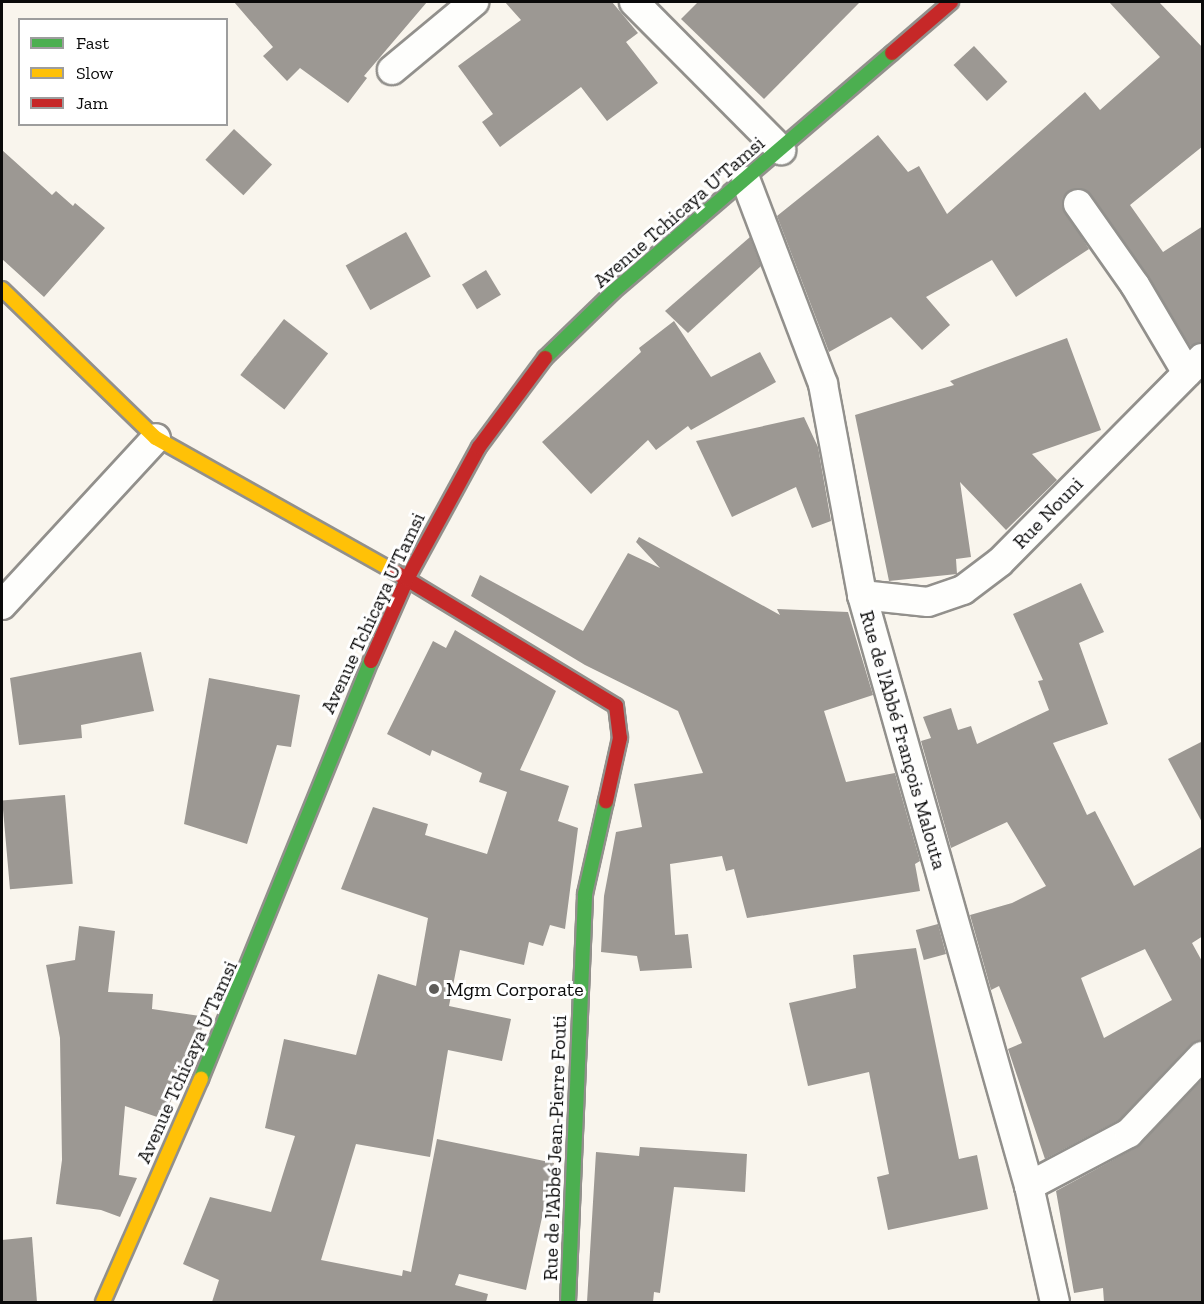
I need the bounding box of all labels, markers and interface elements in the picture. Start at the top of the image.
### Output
legend [18,18,228,126]
text: Fast [76,32,109,54]
text: Slow [76,62,113,84]
text: Jam [76,92,108,114]
street label: Avenue Tchicaya U'Tamsi [588,131,770,293]
street label: Rue Nouni [1008,472,1088,554]
street label: Avenue Tchicaya U'Tamsi [316,509,430,717]
street label: Rue de l'Abbé François Malouta [854,608,952,872]
street label: Avenue Tchicaya U'Tamsi [131,957,243,1167]
place label: Mgm Corporate [446,977,584,1001]
marker: Mgm Corporate [427,982,441,996]
street label: Rue de l'Abbé Jean-Pierre Fouti [538,1015,572,1281]

